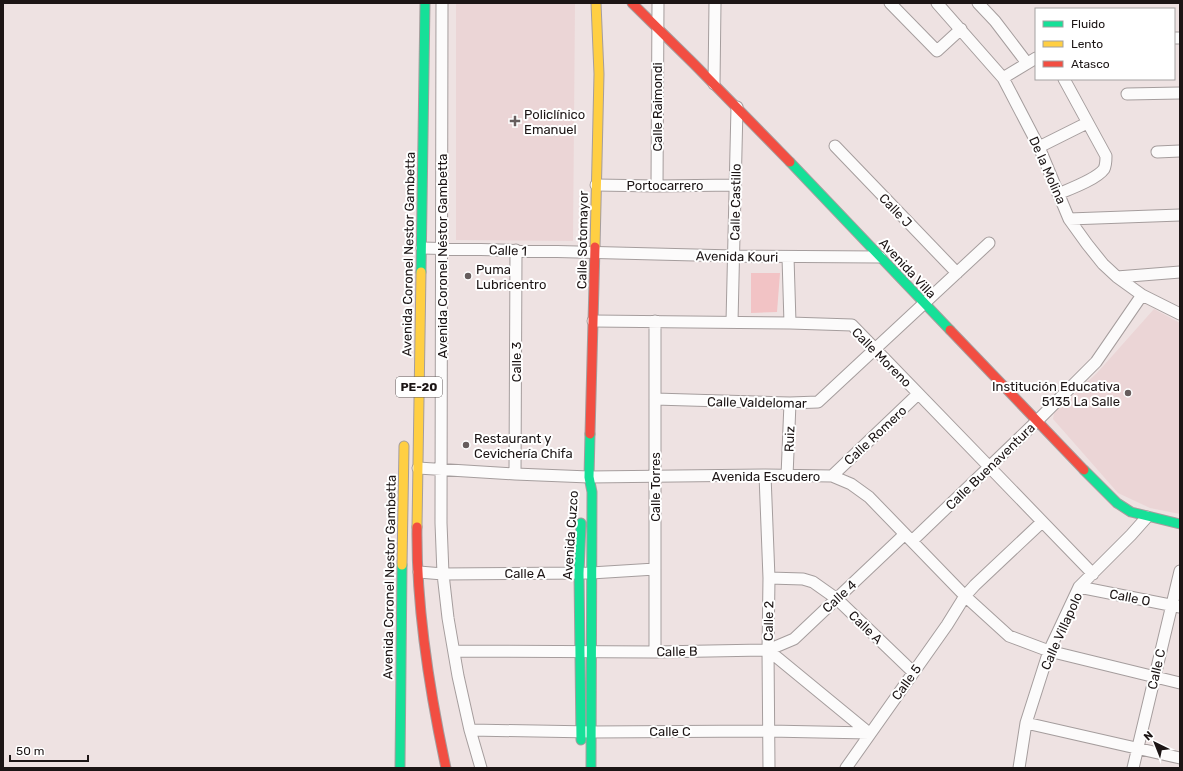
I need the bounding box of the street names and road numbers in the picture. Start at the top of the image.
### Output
street label: Calle Raimondi [650,62,665,152]
street label: De la Molina [1026,134,1069,206]
street label: Avenida Coronel Nestor Gambetta [399,152,418,357]
street label: Avenida Coronel Néstor Gambetta [435,154,450,358]
street label: Calle Castillo [727,163,744,241]
street label: Portocarrero [627,178,703,193]
street label: Calle J [876,190,915,230]
street label: Calle Sotomayor [574,191,591,289]
street label: Avenida Villa [876,235,939,301]
street label: Calle 1 [489,242,527,259]
street label: Avenida Kouri [696,248,778,265]
street label: Calle Moreno [849,325,914,390]
street label: Calle 3 [509,342,524,382]
road number: PE-20 [396,377,442,397]
street label: Calle Valdelomar [707,394,807,411]
street label: Calle Romero [841,403,910,468]
street label: Calle Buenaventura [943,420,1038,513]
street label: Ruiz [782,425,797,452]
street label: Calle Torres [648,452,663,522]
street label: Avenida Escudero [712,469,820,484]
street label: Avenida Coronel Nestor Gambetta [380,475,399,680]
street label: Avenida Cuzco [560,490,581,580]
street label: Calle A [505,566,546,581]
street label: Calle 4 [819,577,859,616]
street label: Calle O [1108,586,1152,609]
street label: Calle Villapolo [1038,590,1085,672]
street label: Calle 2 [761,601,776,641]
street label: Calle A [846,608,886,647]
street label: Calle B [656,644,698,659]
street label: Calle C [1145,647,1169,691]
street label: Calle 5 [888,661,924,703]
street label: Calle C [649,724,691,739]

